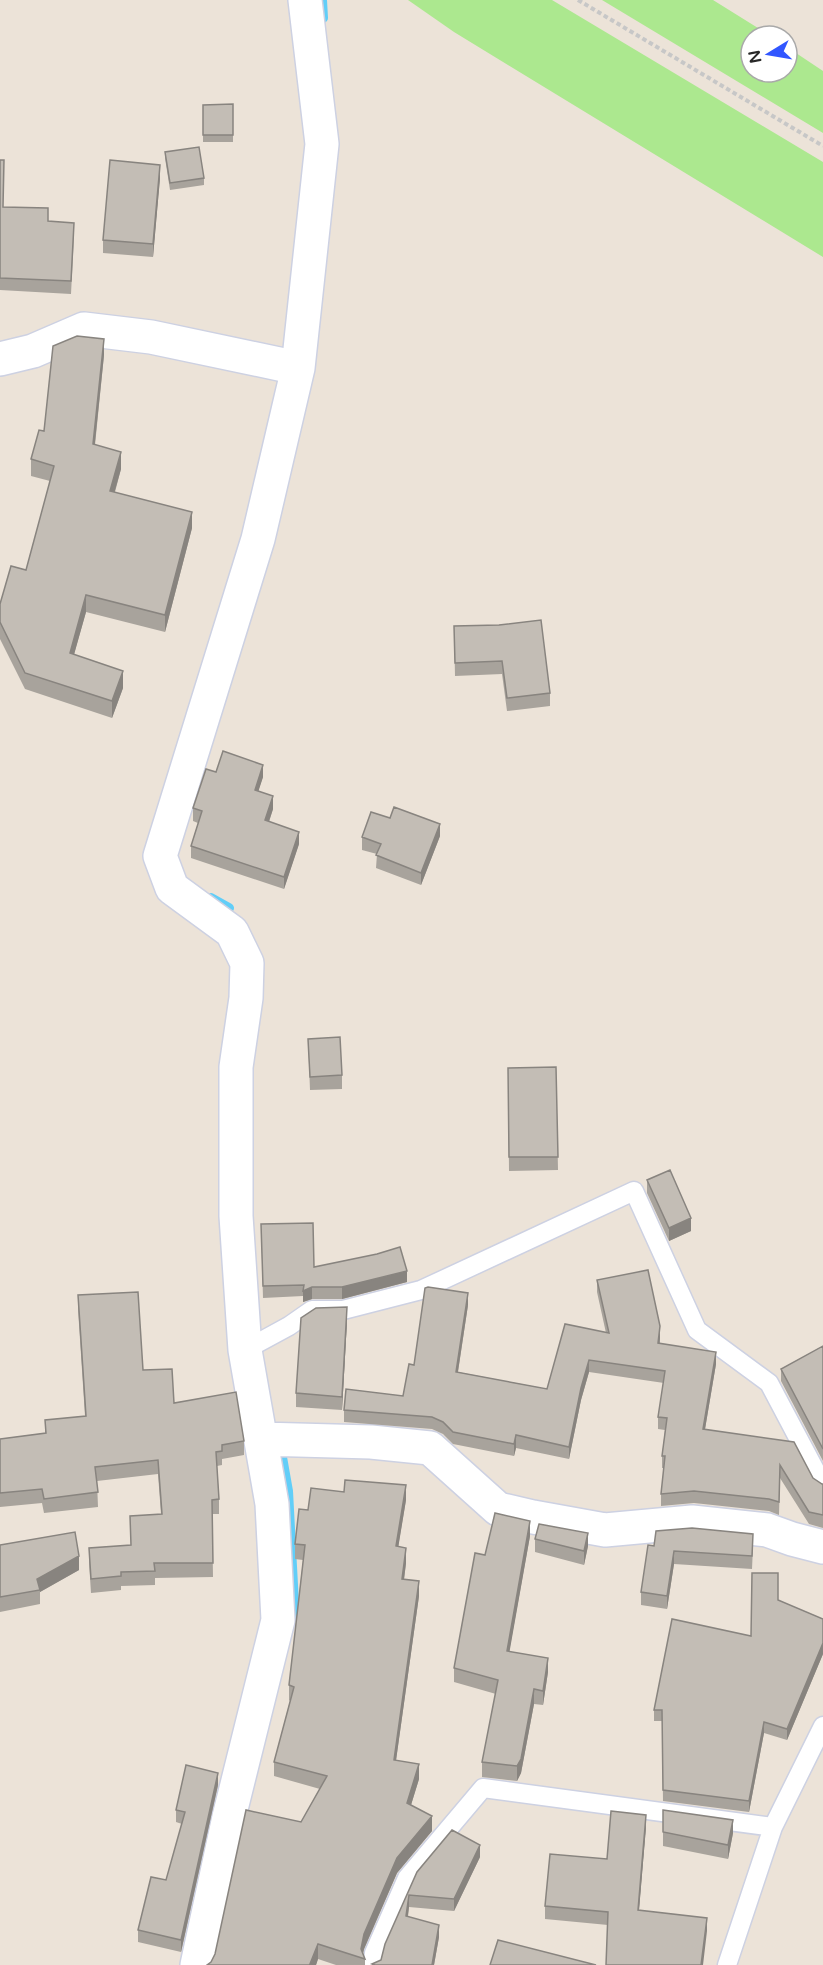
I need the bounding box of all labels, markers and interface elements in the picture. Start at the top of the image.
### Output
north arrow [739,24,799,84]
text: N [744,48,766,65]

